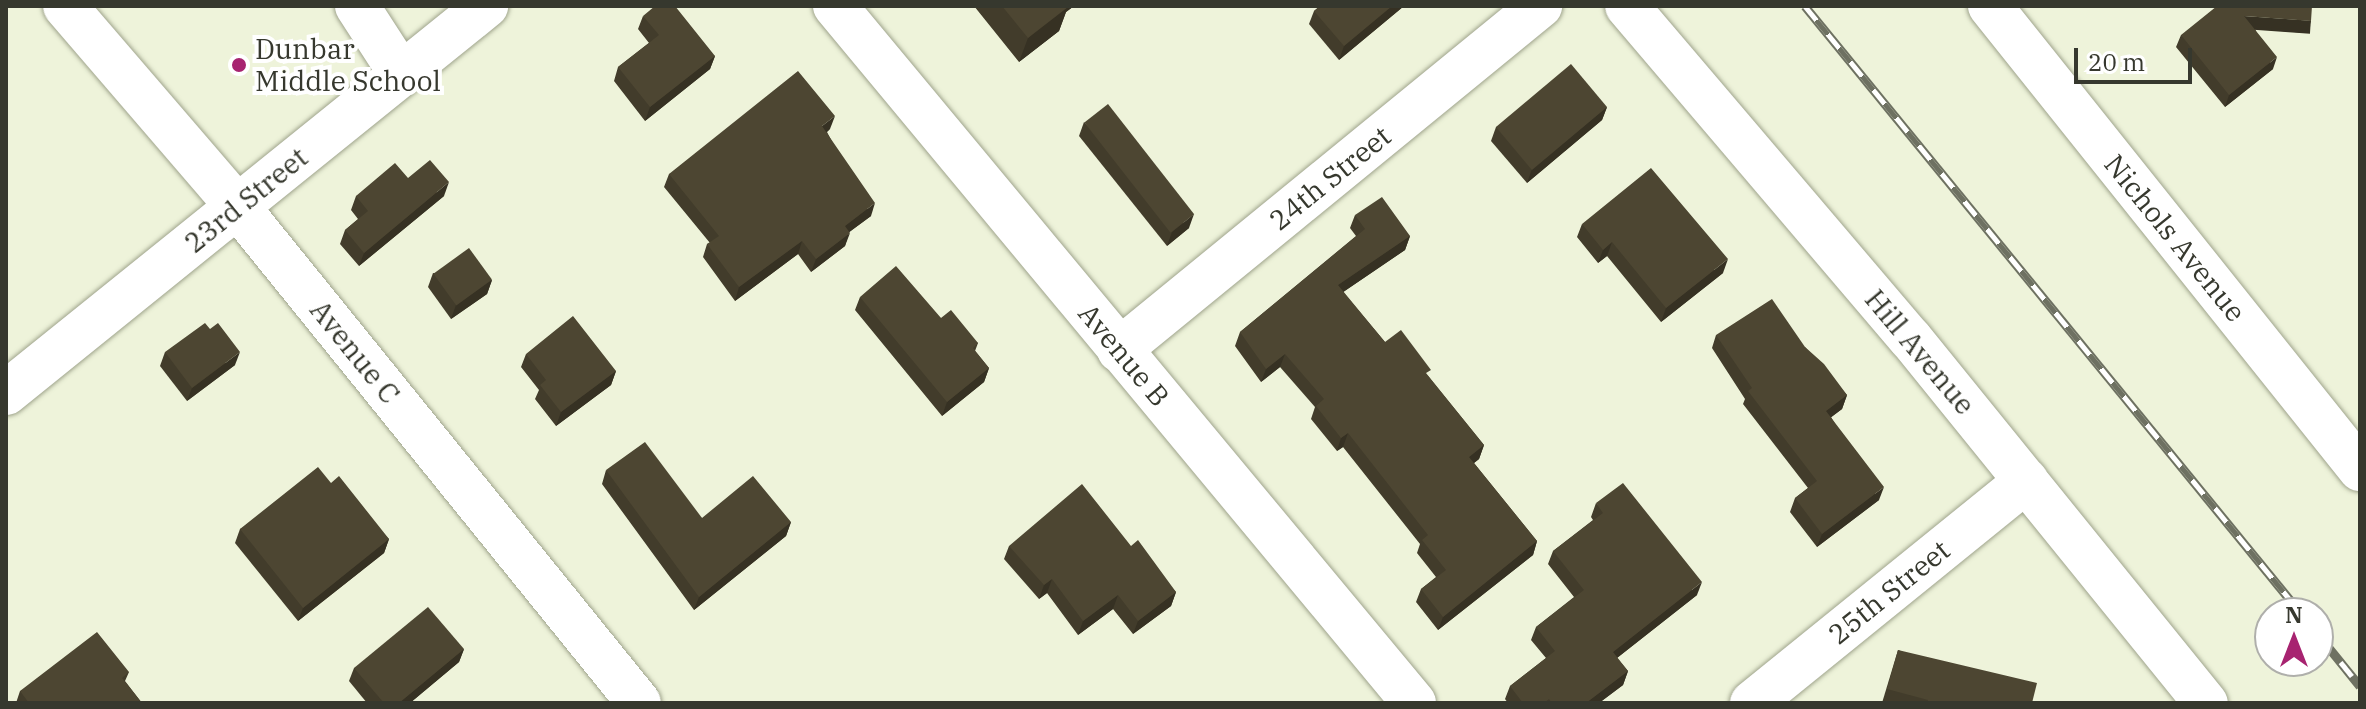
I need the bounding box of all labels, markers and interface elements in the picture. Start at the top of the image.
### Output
place label: Dunbar Middle School [255,32,441,98]
scale bar [2078,32,2196,82]
text: 20 m [2088,46,2145,78]
marker: Dunbar Middle School [230,56,248,74]
street label: 24th Street [1263,119,1397,237]
street label: 23rd Street [178,140,314,260]
street label: Nichols Avenue [2097,148,2253,328]
street label: Hill Avenue [1858,283,1982,421]
street label: Avenue C [303,294,407,410]
street label: Avenue B [1071,297,1177,413]
street label: 25th Street [1822,533,1956,651]
north arrow [2254,597,2334,677]
text: N [2285,600,2303,629]

